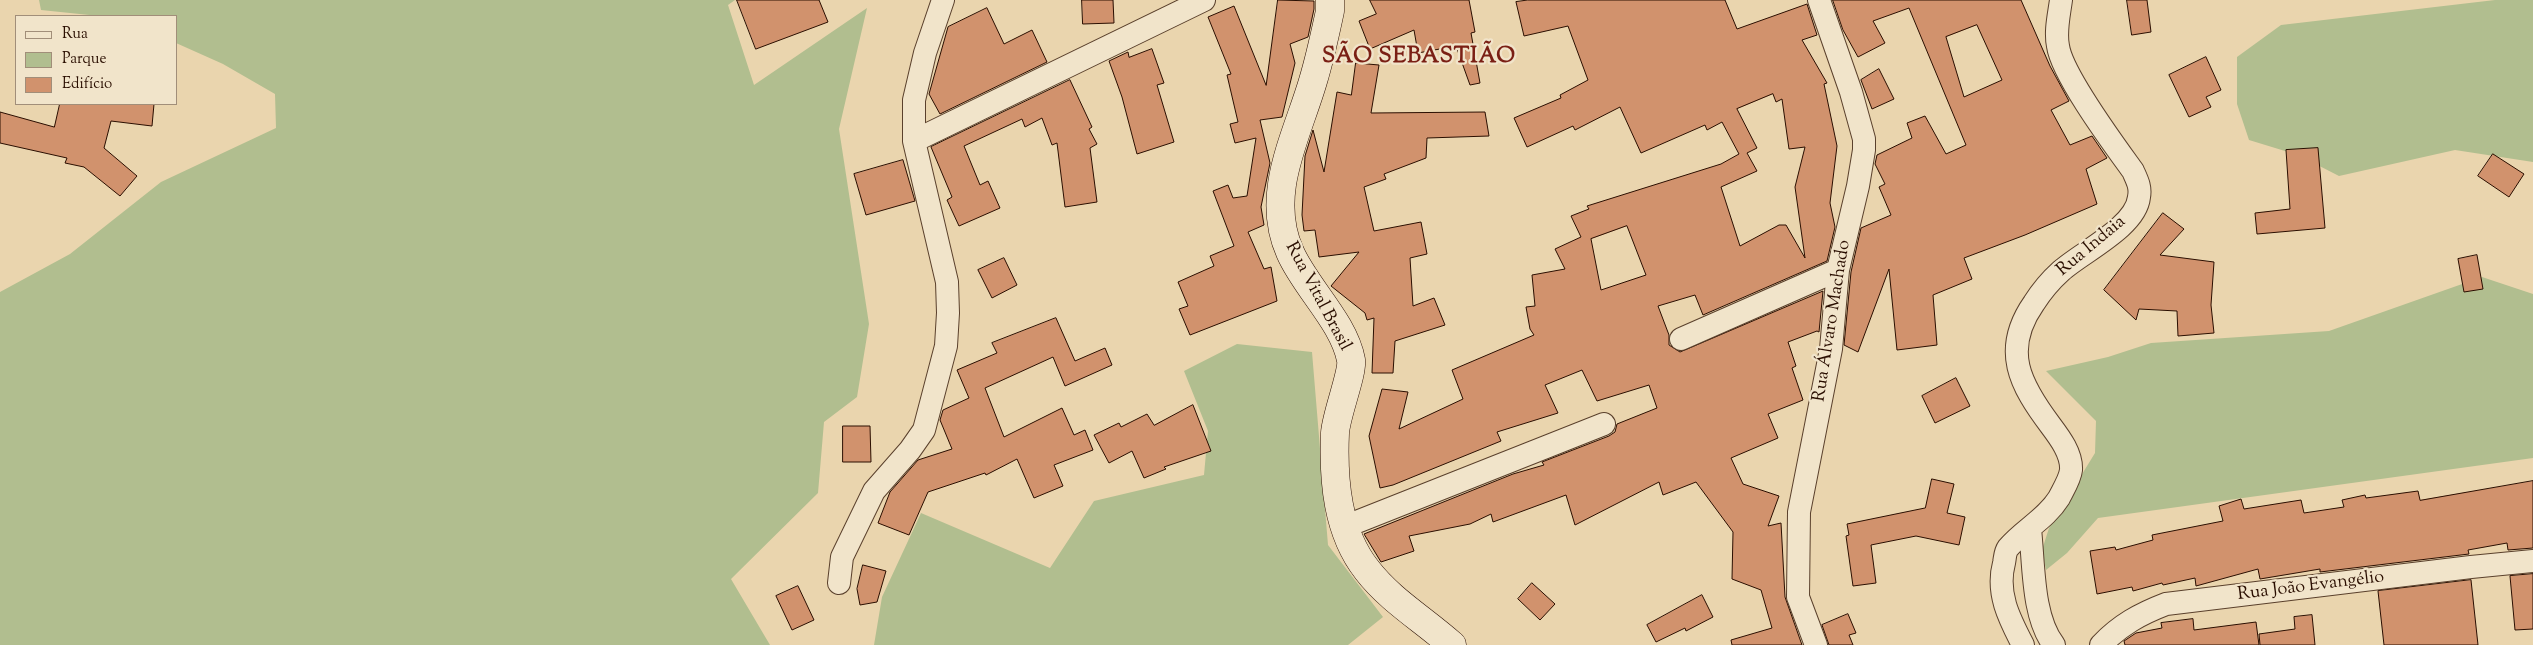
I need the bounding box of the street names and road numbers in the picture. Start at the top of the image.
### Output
street label: Rua Indaia [2053,212,2131,282]
street label: Rua Vital Brasil [1279,239,1355,355]
street label: Rua Álvaro Machado [1810,239,1856,403]
street label: Rua João Evangélio [2236,567,2386,607]

